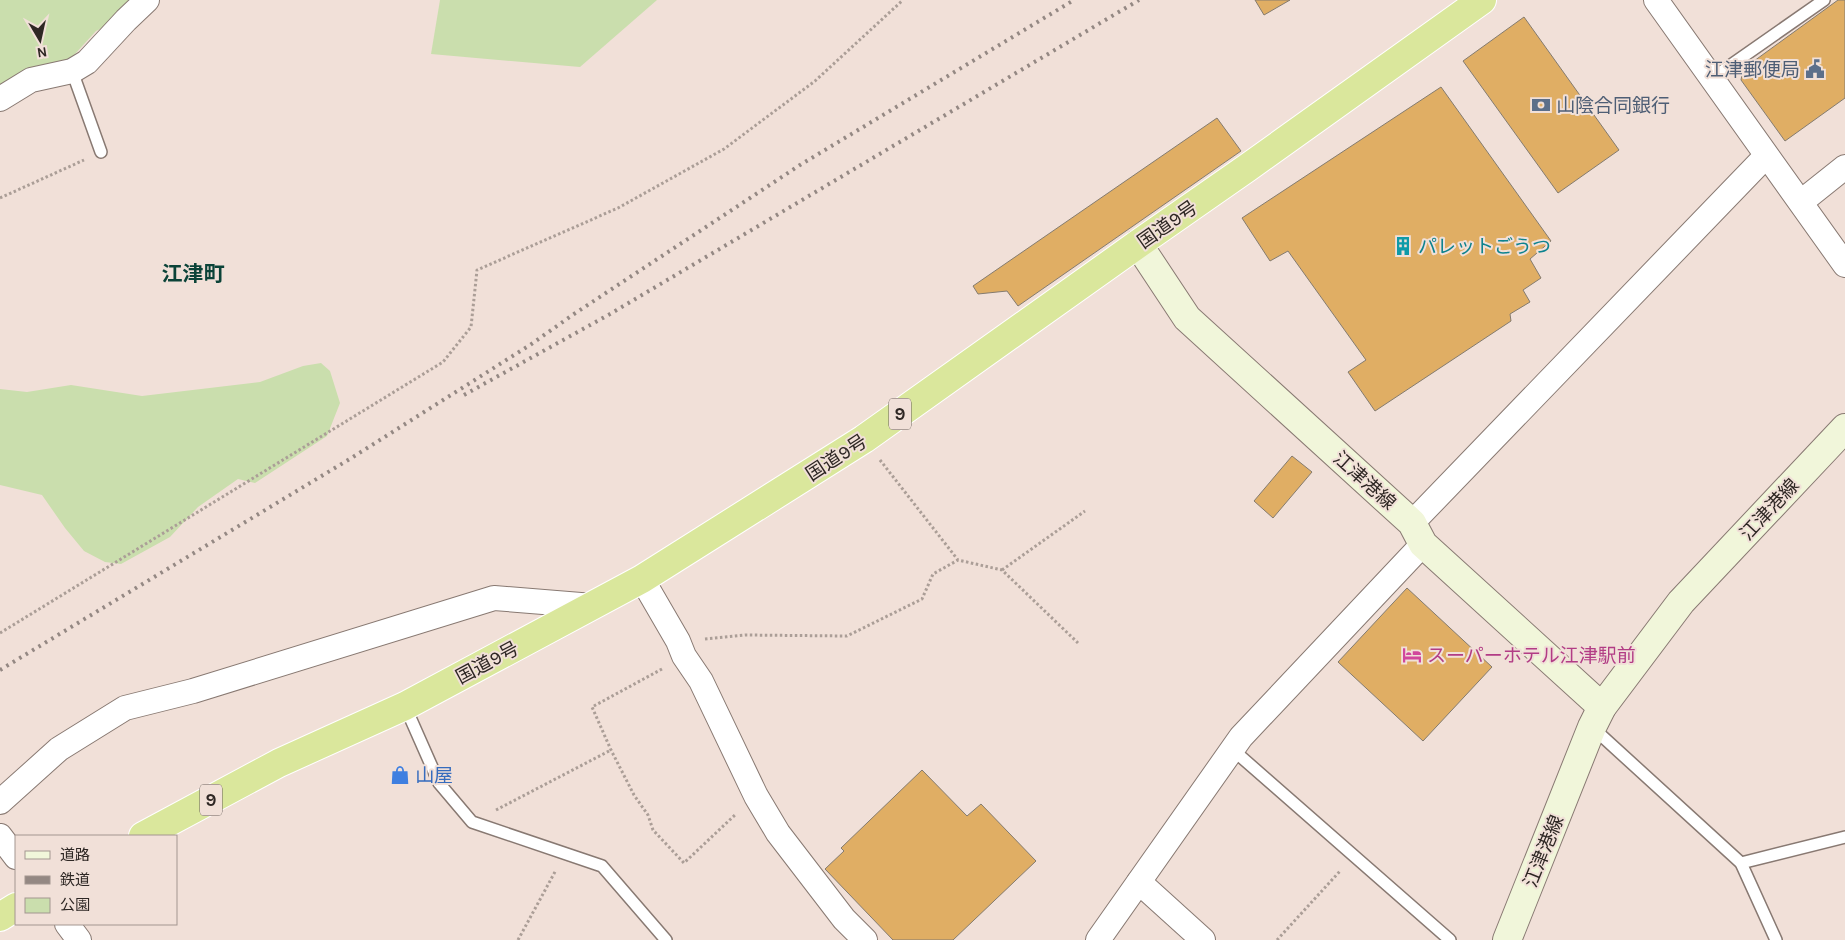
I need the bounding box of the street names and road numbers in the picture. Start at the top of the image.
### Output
street label: 国道9号 [1133,196,1202,253]
road number: 9 [889,398,911,429]
street label: 国道9号 [802,430,871,486]
street label: 江津港線 [1329,447,1400,514]
street label: 江津港線 [1736,474,1804,545]
street label: 国道9号 [452,637,523,689]
road number: 9 [200,784,222,816]
street label: 江津港線 [1519,812,1568,891]

